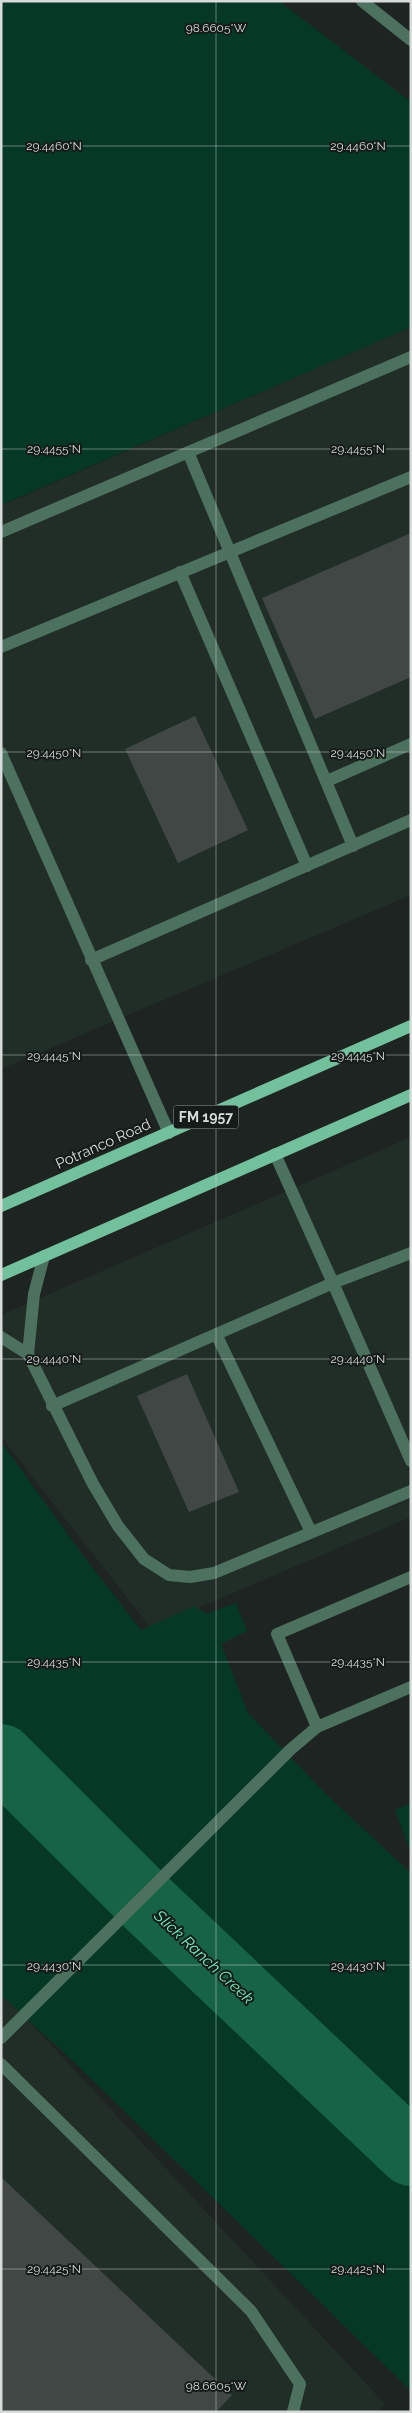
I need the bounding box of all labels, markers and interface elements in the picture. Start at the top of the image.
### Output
text: 98.6605°W [186,21,247,35]
text: 29.4460°N [26,139,82,153]
text: 29.4460°N [330,139,386,153]
text: 29.4455°N [27,442,81,456]
text: 29.4455°N [331,442,385,456]
text: 29.4450°N [27,746,81,760]
text: 29.4450°N [331,746,385,760]
text: 29.4445°N [27,1049,81,1063]
text: 29.4445°N [331,1049,385,1063]
road number: FM 1957 [174,1106,238,1128]
street label: Potranco Road [53,1115,153,1173]
text: 29.4440°N [27,1352,81,1366]
text: 29.4440°N [331,1352,385,1366]
text: 29.4435°N [27,1655,81,1669]
text: 29.4435°N [331,1655,385,1669]
water label: Slick Ranch Creek [150,1905,258,2008]
text: 29.4430°N [27,1959,81,1973]
text: 29.4430°N [331,1959,385,1973]
text: 29.4425°N [27,2262,81,2276]
text: 29.4425°N [331,2262,385,2276]
text: 98.6605°W [186,2379,247,2393]

